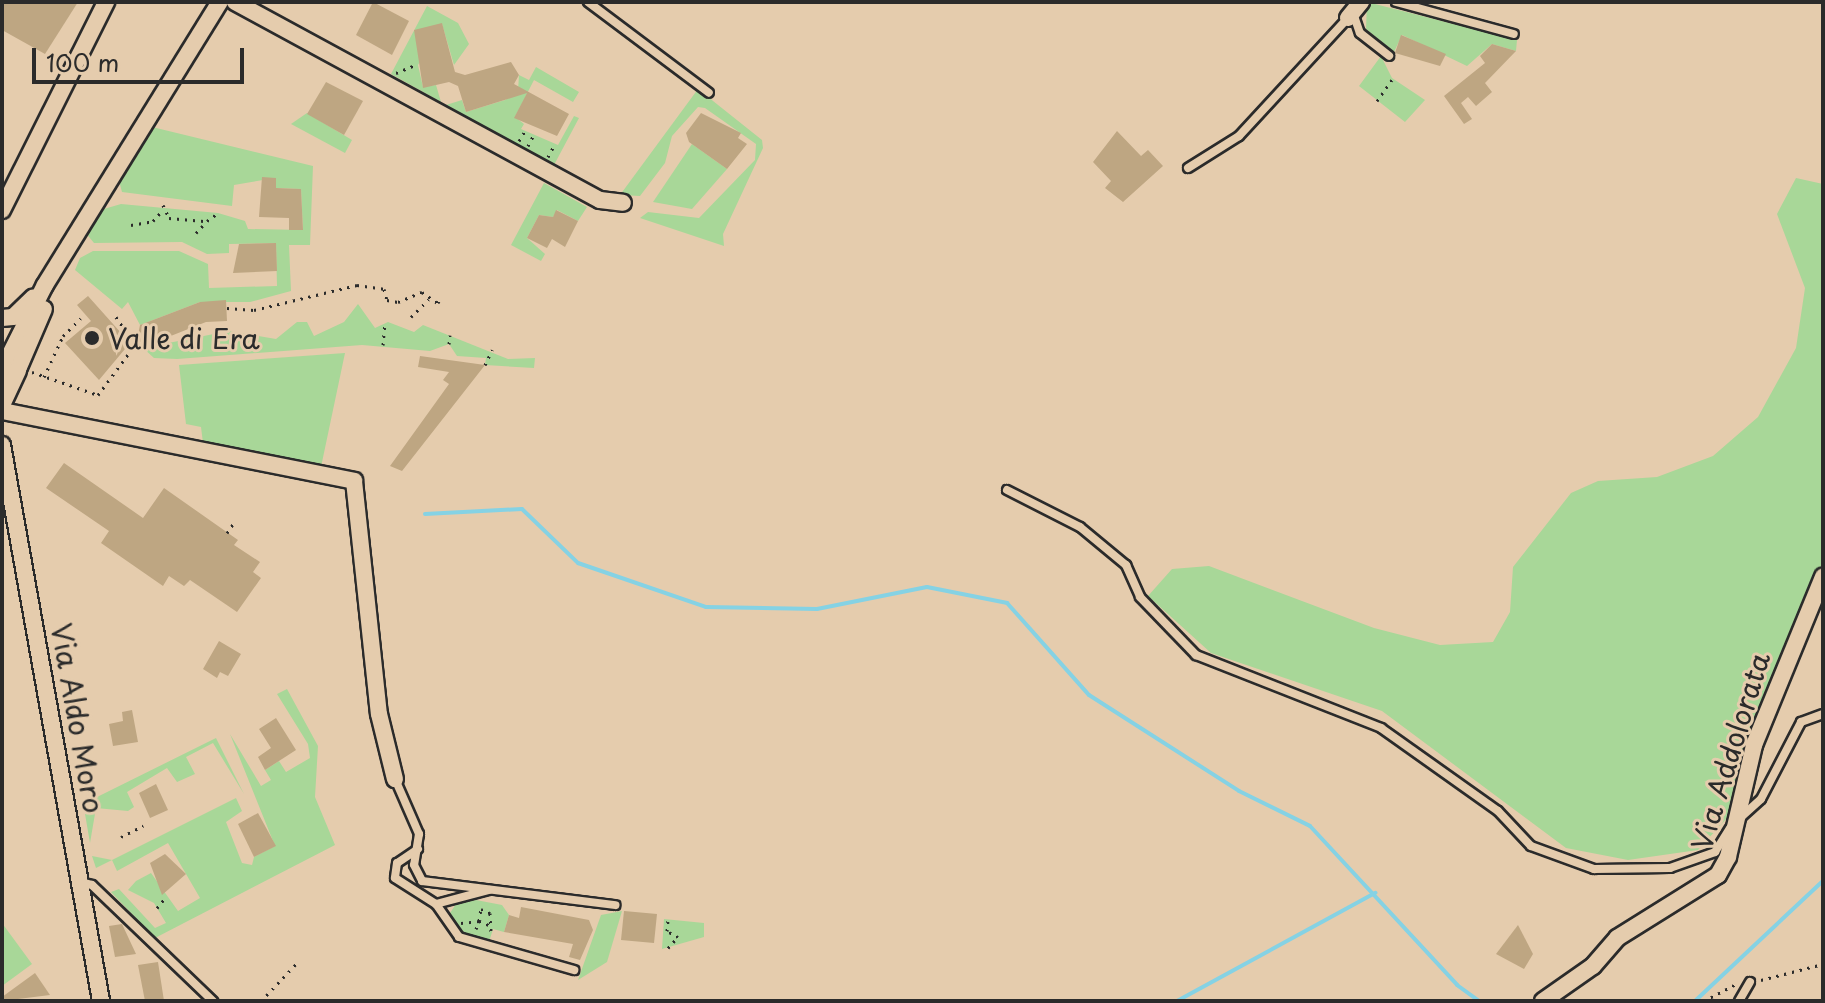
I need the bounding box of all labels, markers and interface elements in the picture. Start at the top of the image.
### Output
scale bar [36,32,248,82]
text: 100 m [46,44,119,80]
place label: Valle di Era [108,321,261,355]
marker: Valle di Era [83,329,101,347]
street label: Via Aldo Moro [45,621,111,815]
street label: Via Addolorata [1684,649,1776,853]

